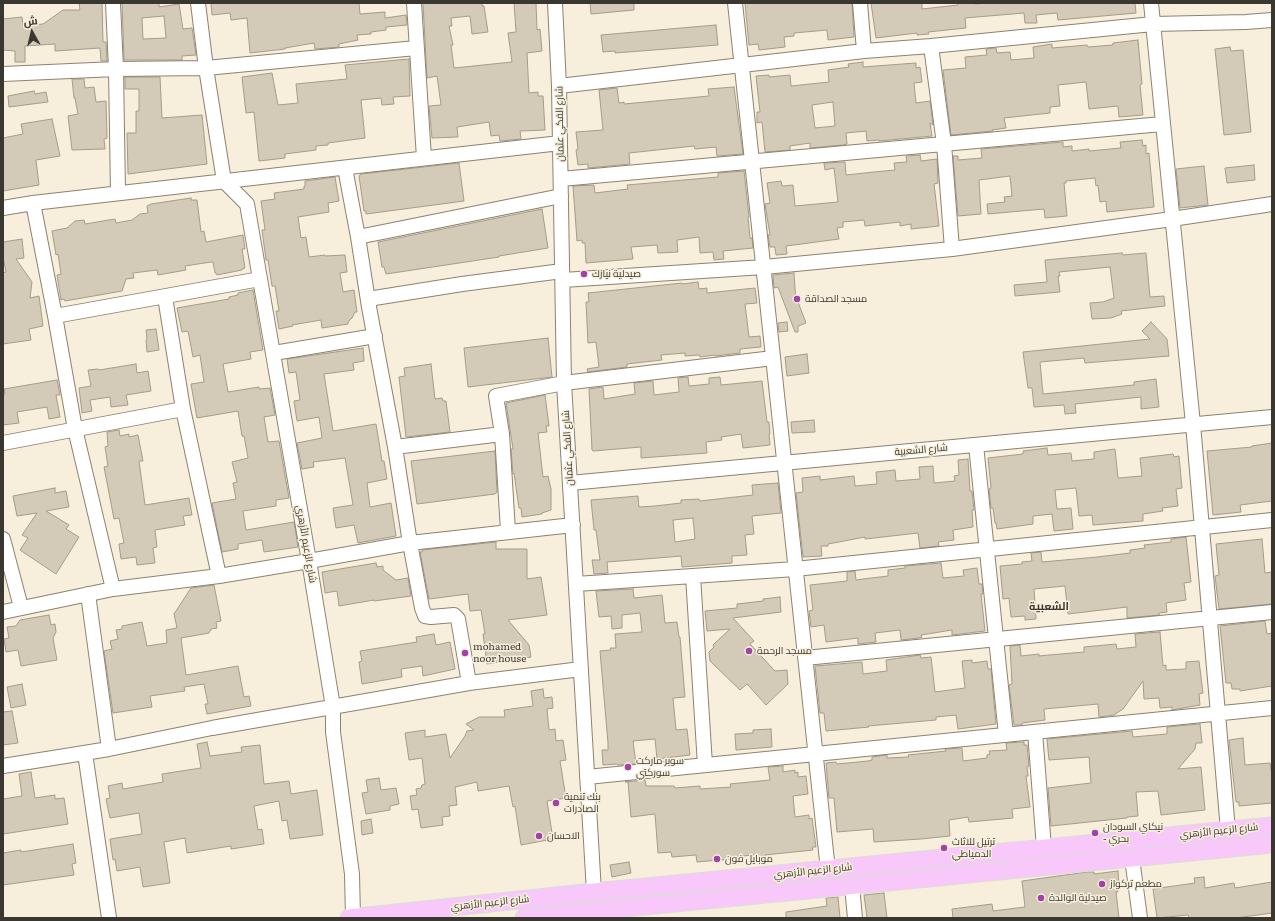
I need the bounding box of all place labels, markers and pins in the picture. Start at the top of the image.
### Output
place label: صيدلية نيازك [592,268,641,280]
marker: صيدلية نيازك [579,269,589,279]
place label: مسجد الصداقة [805,293,867,305]
marker: مسجد الصداقة [792,294,802,304]
place label: mohamed noor house [473,641,526,664]
place label: مسجد الرحمة [757,645,812,657]
marker: مسجد الرحمة [744,646,754,656]
marker: mohamed noor house [460,648,470,658]
place label: سوبر ماركت سوركتي [636,755,684,778]
marker: سوبر ماركت سوركتي [623,762,633,772]
place label: بنك تنمية الصادرات [564,791,601,814]
marker: بنك تنمية الصادرات [551,798,561,808]
place label: نيكاي السودان - بحري [1103,821,1163,844]
marker: نيكاي السودان - بحري [1090,828,1100,838]
place label: الاحسان [547,830,580,842]
marker: الاحسان [534,831,544,841]
place label: ترتيل للاثاث الدمياطي [952,836,995,860]
marker: ترتيل للاثاث الدمياطي [939,843,949,853]
place label: موبايل فون [725,853,773,865]
marker: موبايل فون [712,854,722,864]
place label: مطعم تركواز [1110,878,1162,890]
marker: مطعم تركواز [1097,879,1107,889]
place label: صيدلية الوالدة [1049,892,1107,904]
marker: صيدلية الوالدة [1036,893,1046,903]

